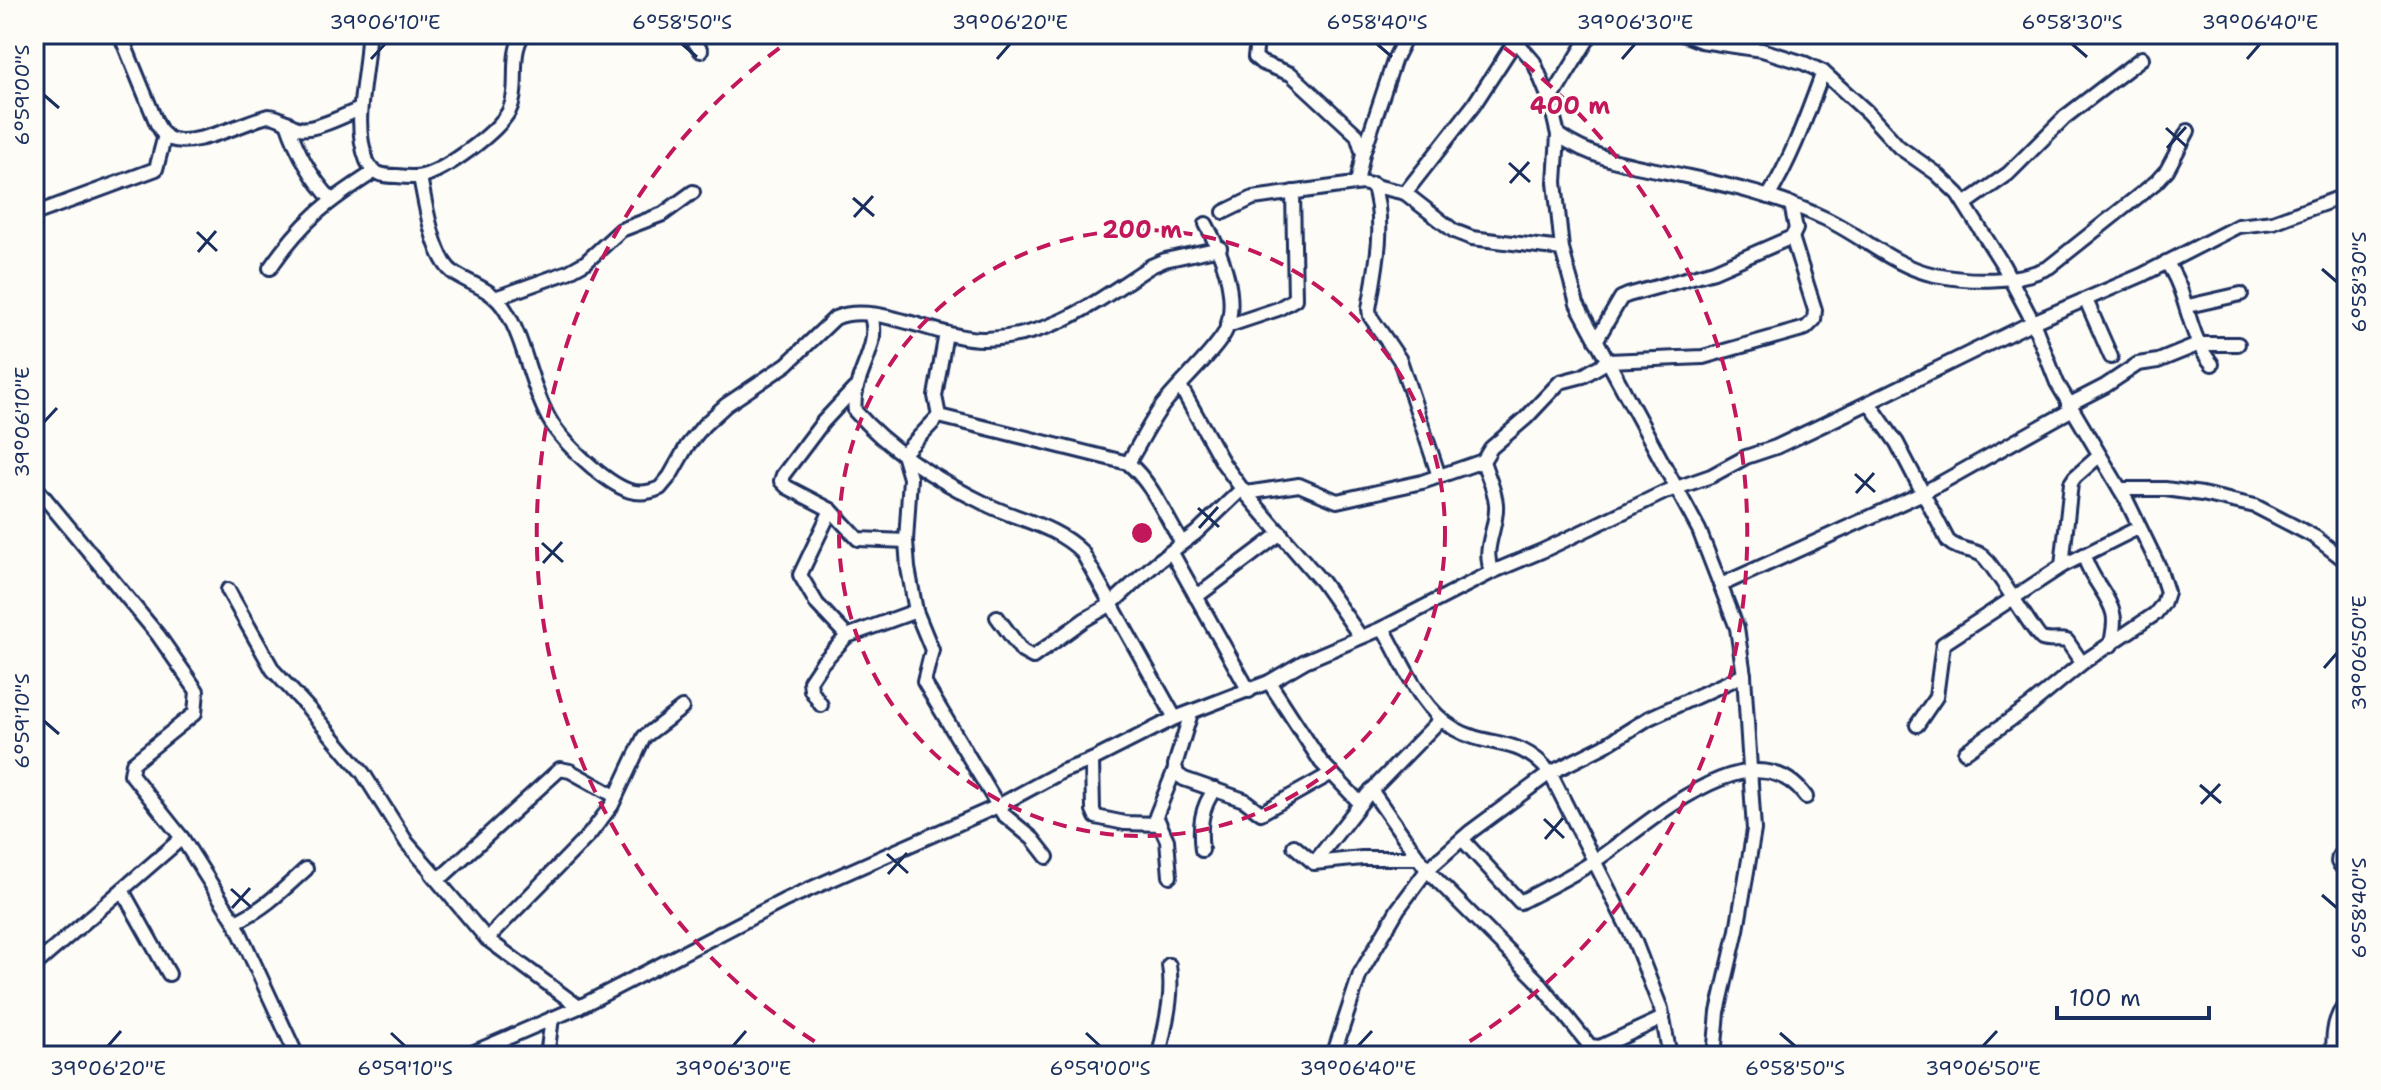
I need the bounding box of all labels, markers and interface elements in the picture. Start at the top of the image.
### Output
text: 39°06'10"E [329,9,441,35]
text: 6°58'50"S [632,9,732,35]
text: 39°06'20"E [952,9,1068,35]
text: 6°58'40"S [1326,9,1428,35]
text: 39°06'30"E [1577,9,1693,35]
text: 6°58'30"S [2021,9,2123,35]
text: 39°06'40"E [2202,9,2318,35]
text: 6°59'00"S [9,44,35,146]
text: 400 m [1530,90,1610,122]
text: 200 m [1102,214,1182,246]
text: 6°58'30"S [2346,231,2372,333]
text: 39°06'10"E [9,366,35,478]
centre of rings [1128,519,1156,547]
text: 39°06'50"E [2346,595,2372,711]
text: 6°59'10"S [9,673,35,769]
text: 6°58'40"S [2346,857,2372,959]
scale bar [2057,970,2209,1020]
text: 100 m [2069,982,2141,1014]
text: 39°06'20"E [50,1055,166,1081]
text: 6°59'10"S [357,1055,453,1081]
text: 39°06'30"E [675,1055,791,1081]
text: 6°59'00"S [1049,1055,1151,1081]
text: 39°06'40"E [1300,1055,1416,1081]
text: 6°58'50"S [1745,1055,1845,1081]
text: 39°06'50"E [1925,1055,2041,1081]

